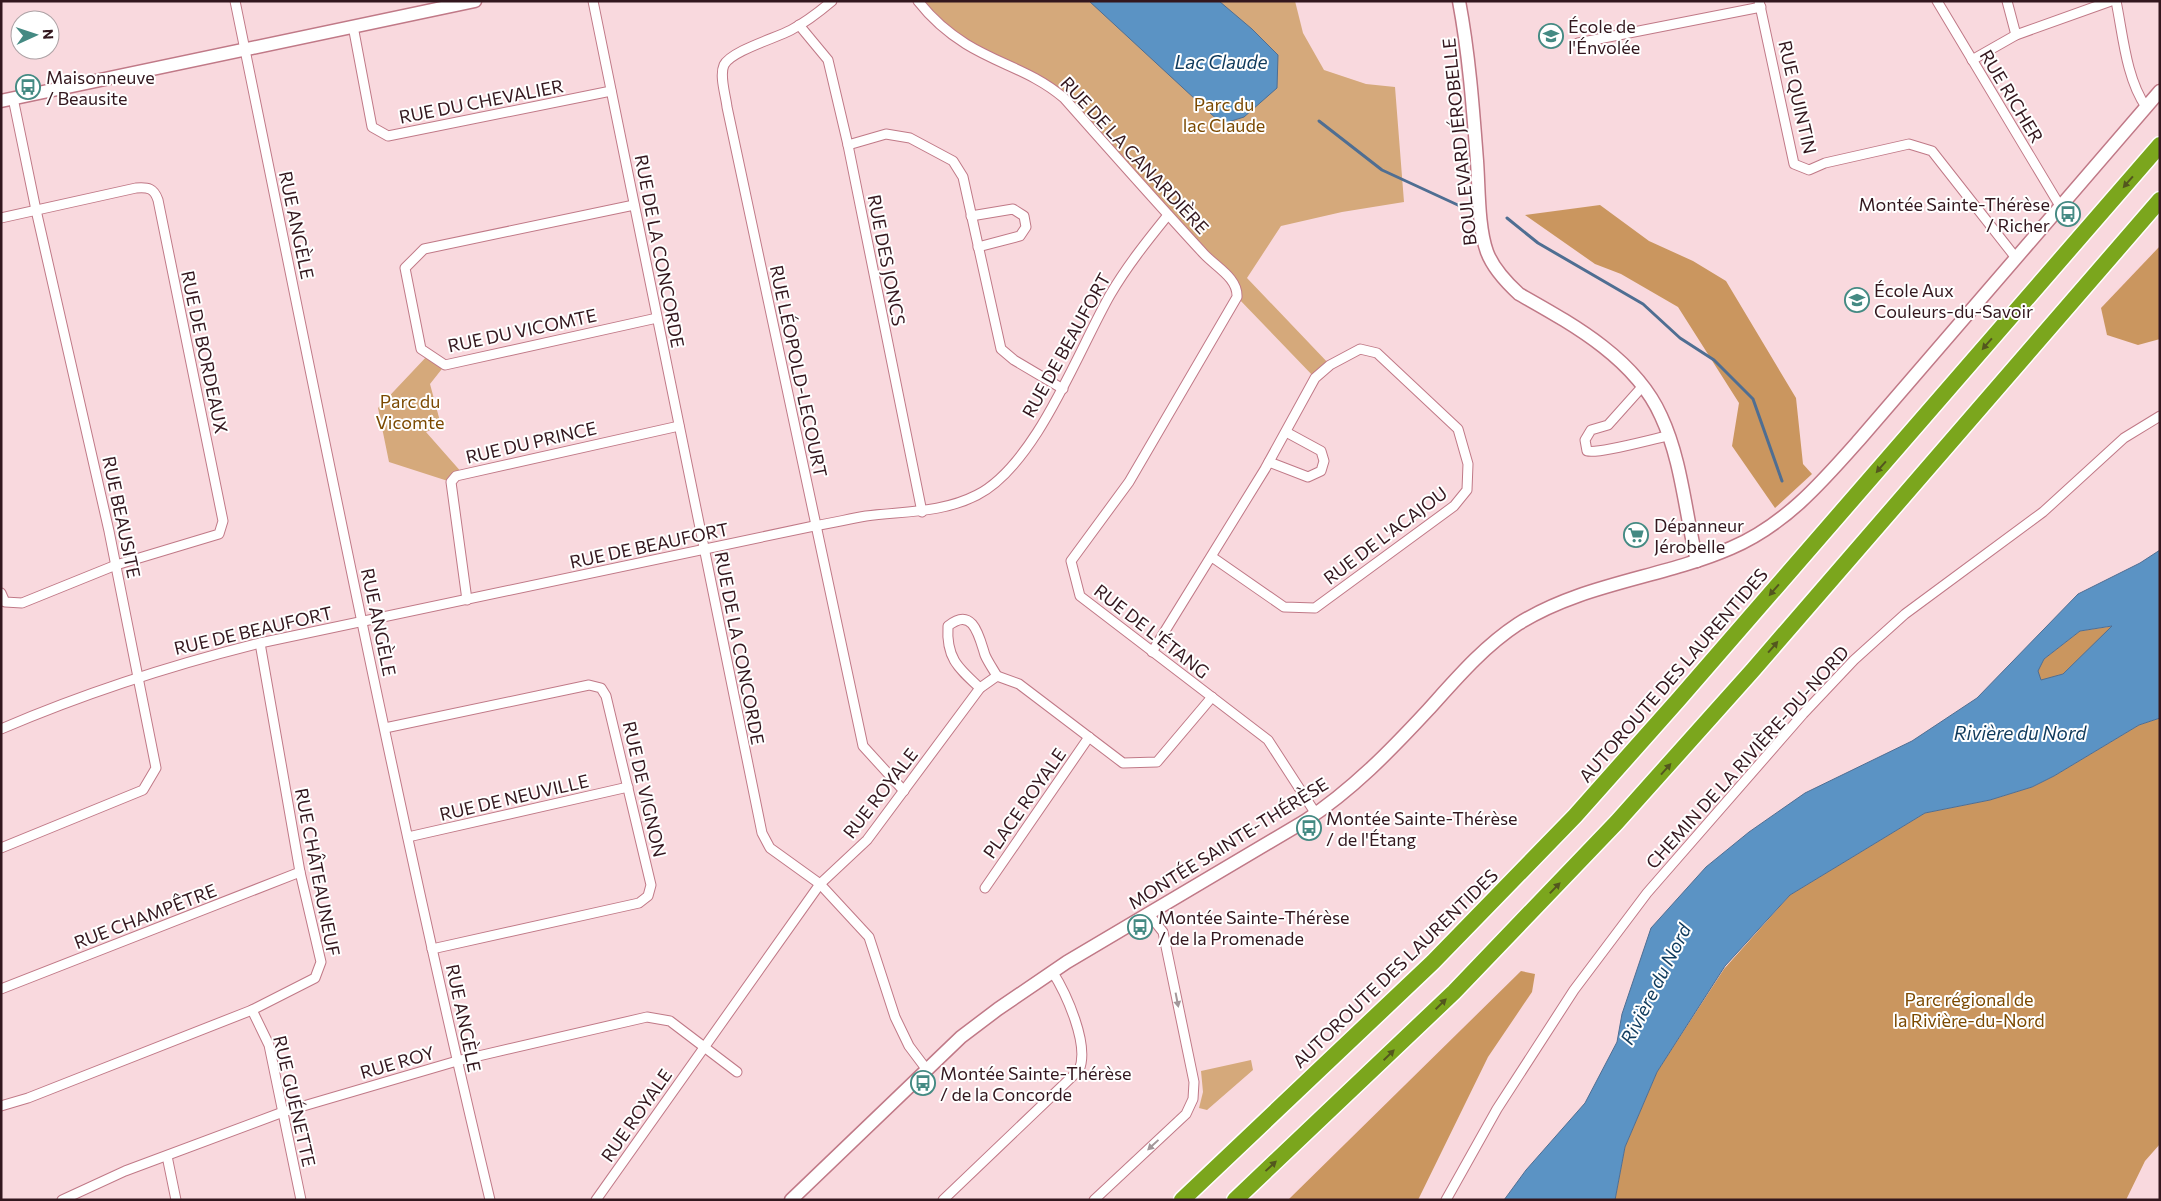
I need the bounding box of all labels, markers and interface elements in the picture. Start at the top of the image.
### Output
north arrow [10,10,60,60]
place label: École de l'Énvolée [1568,15,1640,58]
school or university icon: École de l'Énvolée [1538,23,1564,49]
text: N [40,29,57,40]
street label: BOULEVARD JÉROBELLE [1437,37,1481,247]
street label: RUE QUINTIN [1774,38,1822,156]
street label: RUE RICHER [1976,45,2048,147]
water label: Lac Claude [1174,50,1268,73]
place label: Maisonneuve / Beausite [46,66,155,109]
street label: RUE DE LA CANARDIÈRE [1056,72,1214,238]
bus stop icon: Maisonneuve / Beausite [15,74,41,100]
street label: RUE DU CHEVALIER [397,74,565,128]
park label: Parc du lac Claude [1183,93,1265,136]
street label: RUE DE LA CONCORDE [630,153,690,349]
street label: RUE ANGÈLE [275,169,319,281]
one-way arrow [2122,175,2134,187]
street label: RUE DES JONCS [863,192,911,328]
place label: Montée Sainte-Thérèse / Richer [1858,193,2050,236]
bus stop icon: Montée Sainte-Thérèse / Richer [2055,201,2081,227]
street label: RUE LÉOPOLD-LECOURT [766,263,832,479]
street label: RUE DE BORDEAUX [177,269,233,435]
street label: RUE DE BEAUFORT [1017,269,1115,421]
place label: École Aux Couleurs-du-Savoir [1874,279,2033,322]
school or university icon: École Aux Couleurs-du-Savoir [1844,287,1870,313]
street label: RUE DU VICOMTE [445,303,599,357]
one-way arrow [1982,338,1993,350]
park label: Parc du Vicomte [375,390,445,433]
street label: RUE DU PRINCE [463,416,599,468]
street label: RUE BEAUSITE [98,454,146,580]
one-way arrow [1875,460,1886,473]
street label: RUE DE L'ACAJOU [1319,481,1451,589]
place label: Dépanneur Jérobelle [1654,514,1744,557]
street label: RUE DE BEAUFORT [567,517,731,573]
supermarket icon: Dépanneur Jérobelle [1623,522,1649,548]
street label: RUE DE LA CONCORDE [710,550,770,746]
street label: AUTOROUTE DES LAURENTIDES [1574,563,1772,787]
street label: RUE ANGÈLE [357,566,401,678]
street label: RUE DE L'ÉTANG [1090,579,1214,683]
one-way arrow [1769,583,1780,596]
street label: RUE DE BEAUFORT [172,601,334,659]
street label: CHEMIN DE LA RIVIÈRE-DU-NORD [1641,641,1853,873]
one-way arrow [1767,641,1778,653]
street label: RUE DE VIGNON [619,719,671,859]
water label: Rivière du Nord [1954,721,2087,744]
street label: RUE ROYALE [838,744,922,842]
street label: PLACE ROYALE [978,744,1070,862]
one-way arrow [1660,763,1672,775]
street label: RUE DE NEUVILLE [437,769,591,825]
street label: MONTÉE SAINTE-THÉRÈSE [1124,772,1332,914]
street label: RUE CHÂTEAUNEUF [291,786,345,958]
place label: Montée Sainte-Thérèse / de l'Étang [1326,807,1518,850]
bus stop icon: Montée Sainte-Thérèse / de l'Étang [1296,815,1322,841]
street label: AUTOROUTE DES LAURENTIDES [1288,864,1502,1072]
street label: RUE CHAMPÊTRE [71,879,219,953]
one-way arrow [1549,882,1561,894]
place label: Montée Sainte-Thérèse / de la Promenade [1158,906,1350,949]
bus stop icon: Montée Sainte-Thérèse / de la Promenade [1127,914,1153,940]
water label: Rivière du Nord [1615,919,1696,1048]
street label: RUE ANGÈLE [442,962,486,1074]
park label: Parc régional de la Rivière-du-Nord [1893,988,2045,1031]
one-way arrow [1174,993,1182,1009]
one-way arrow [1435,998,1447,1010]
street label: RUE GUÉNETTE [269,1033,321,1169]
street label: RUE ROY [357,1041,437,1083]
one-way arrow [1382,1049,1394,1061]
place label: Montée Sainte-Thérèse / de la Concorde [940,1062,1132,1105]
street label: RUE ROYALE [596,1064,676,1166]
bus stop icon: Montée Sainte-Thérèse / de la Concorde [910,1070,936,1096]
one-way arrow [1147,1139,1159,1151]
one-way arrow [1264,1160,1276,1172]

